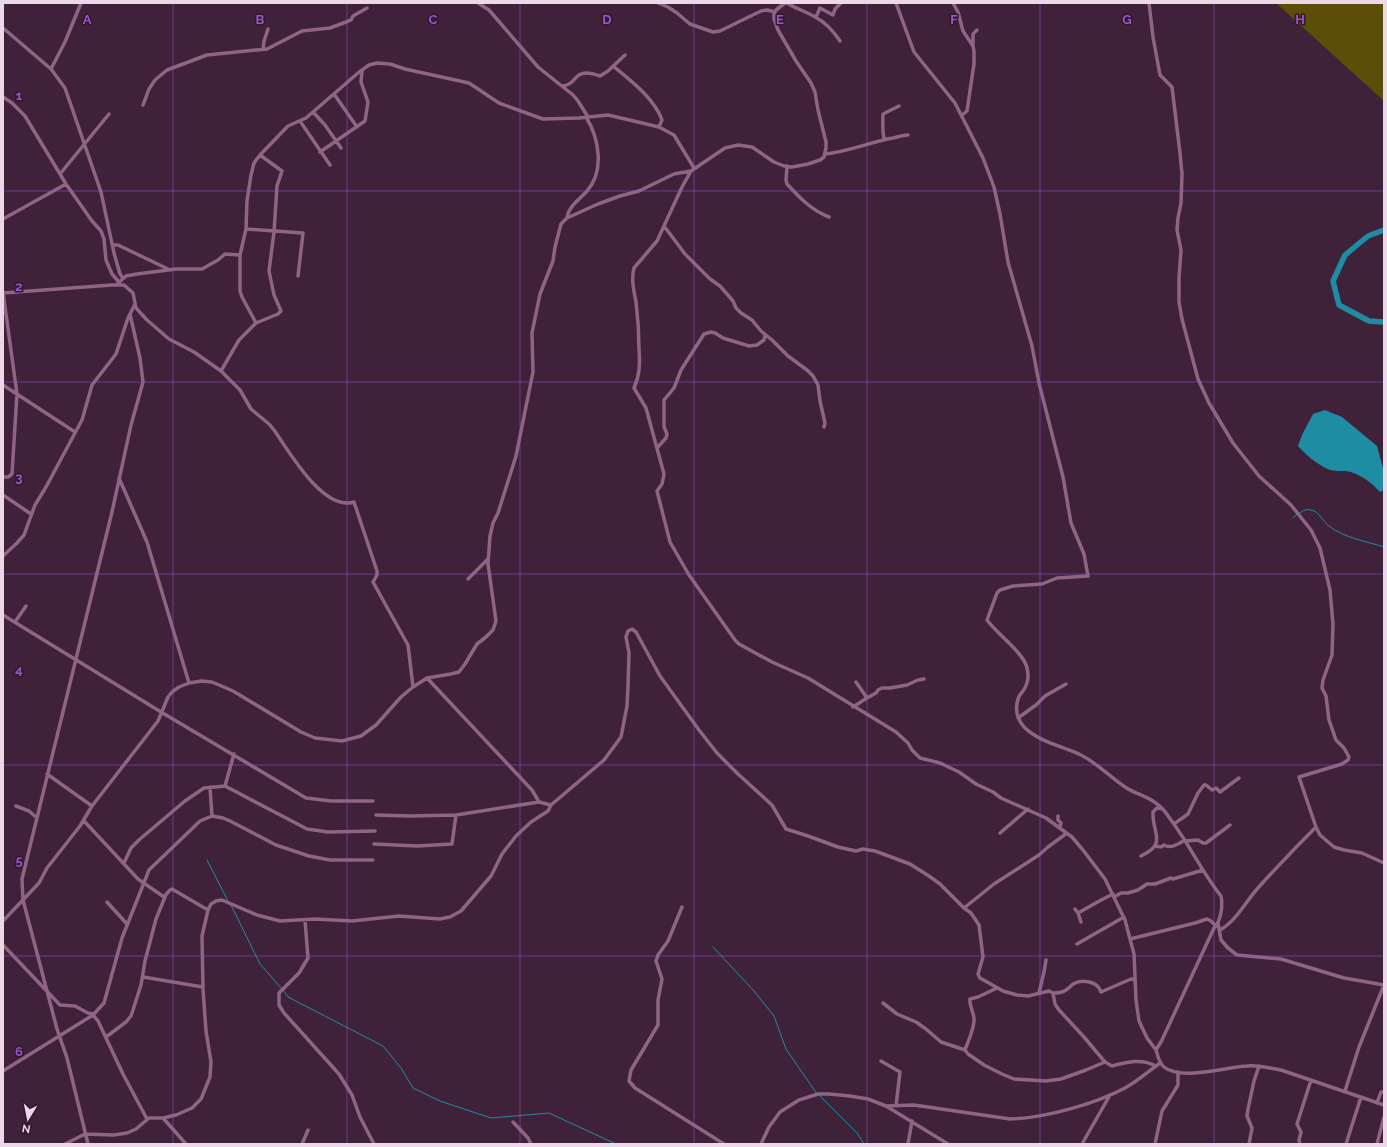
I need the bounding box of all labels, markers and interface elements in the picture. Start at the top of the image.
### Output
text: A [83,12,92,27]
text: B [256,12,265,27]
text: C [429,12,438,27]
text: D [602,12,612,27]
text: E [776,12,784,27]
text: F [950,12,958,27]
text: G [1122,12,1132,27]
text: H [1295,12,1305,27]
text: 1 [16,88,23,103]
text: 2 [15,279,23,294]
text: 3 [15,470,23,485]
text: 4 [15,662,23,677]
text: 5 [15,853,23,868]
text: 6 [15,1044,23,1059]
north arrow [8,1099,48,1139]
text: N [21,1121,32,1135]

